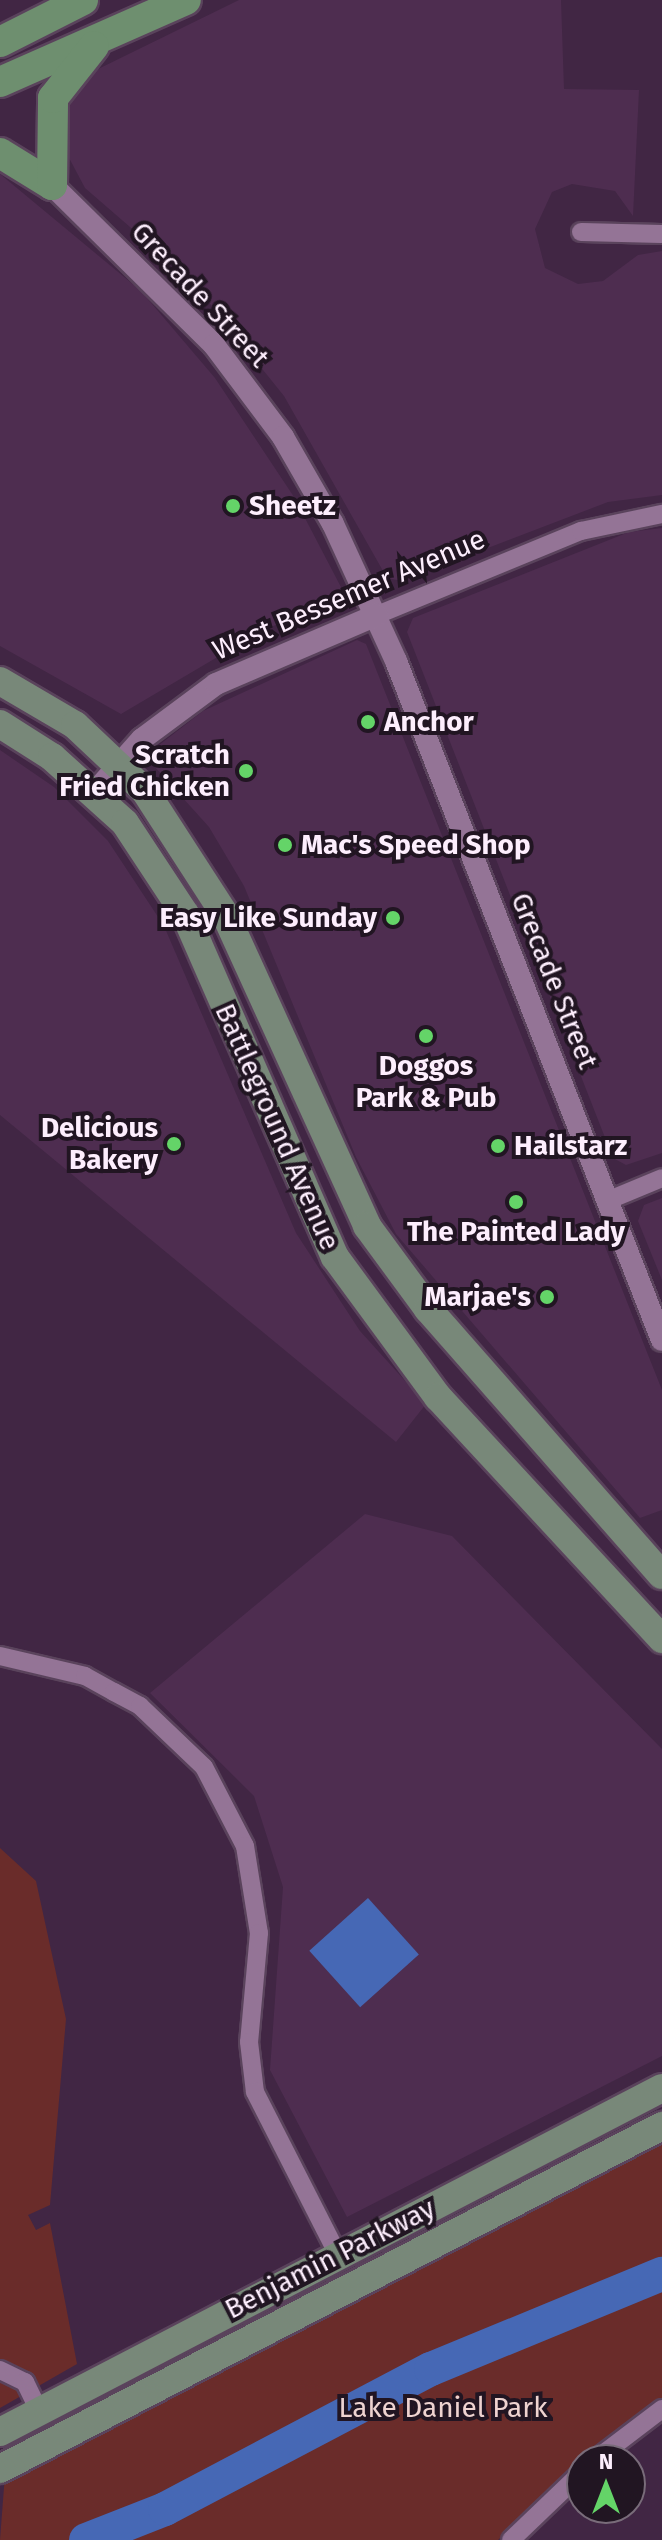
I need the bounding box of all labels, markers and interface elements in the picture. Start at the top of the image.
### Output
street label: Grecade Street [124,215,276,375]
place label: Sheetz [249,489,336,523]
marker: Sheetz [224,497,242,515]
street label: West Bessemer Avenue [208,522,490,668]
place label: Anchor [384,705,474,739]
marker: Anchor [359,713,377,731]
place label: Scratch Fried Chicken [59,738,230,804]
marker: Scratch Fried Chicken [237,762,255,780]
place label: Mac's Speed Shop [301,828,531,862]
marker: Mac's Speed Shop [276,836,294,854]
street label: Grecade Street [503,888,605,1074]
place label: Easy Like Sunday [160,901,377,935]
marker: Easy Like Sunday [384,909,402,927]
street label: Battleground Avenue [208,999,346,1255]
marker: Doggos Park & Pub [417,1027,435,1045]
place label: Doggos Park & Pub [356,1049,496,1115]
place label: Delicious Bakery [41,1111,158,1177]
place label: Hailstarz [514,1129,627,1163]
marker: Delicious Bakery [165,1135,183,1153]
marker: Hailstarz [489,1137,507,1155]
marker: The Painted Lady [507,1193,525,1211]
place label: The Painted Lady [407,1215,625,1249]
place label: Marjae's [424,1280,531,1314]
marker: Marjae's [538,1288,556,1306]
street label: Benjamin Parkway [219,2192,441,2326]
park label: Lake Daniel Park [339,2391,547,2425]
north arrow [566,2444,646,2524]
text: N [599,2448,613,2475]

